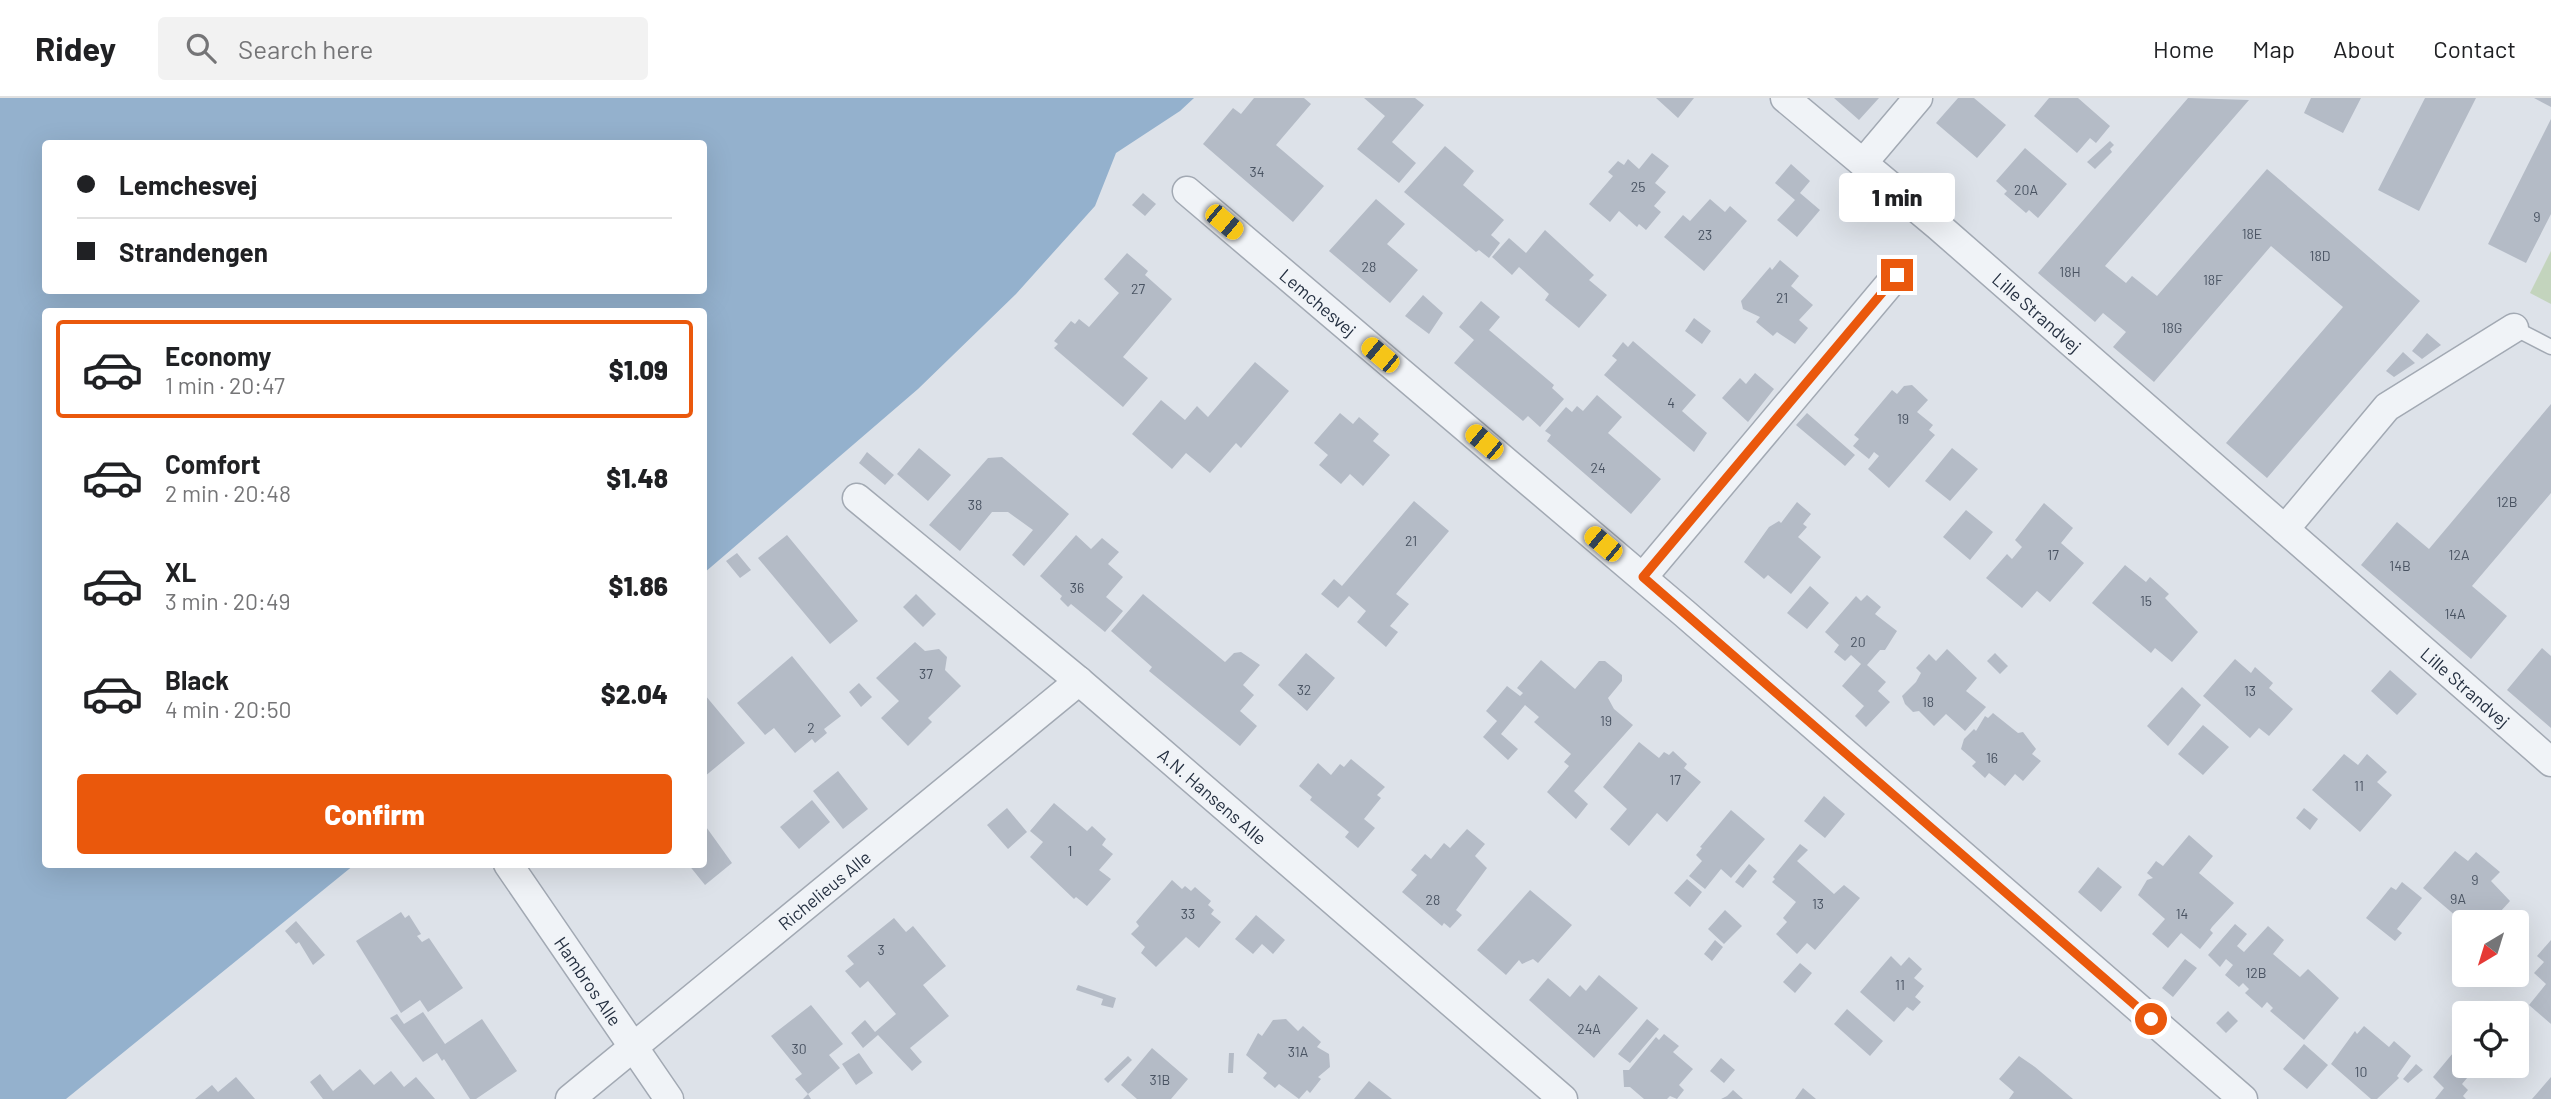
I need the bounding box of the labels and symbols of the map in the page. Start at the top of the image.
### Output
house number: 34 [1250,163,1264,180]
callout: 1 min [1839,174,1955,222]
house number: 25 [1631,178,1645,195]
house number: 20A [2014,181,2038,198]
car [1202,200,1247,244]
house number: 9 [2533,208,2541,225]
house number: 18E [2242,225,2262,242]
house number: 23 [1698,226,1712,243]
house number: 18D [2310,247,2330,264]
house number: 28 [1362,258,1376,275]
route end [1881,259,1913,291]
house number: 18H [2059,263,2081,280]
street label: Lemchesvej [1275,264,1361,341]
street label: Lille Strandvej [1988,268,2086,357]
house number: 18F [2203,271,2223,288]
house number: 27 [1131,280,1145,297]
house number: 21 [1776,289,1788,306]
house number: 18G [2162,319,2182,336]
car [1358,333,1403,377]
house number: 4 [1667,394,1675,411]
house number: 19 [1897,410,1909,427]
car [1462,420,1507,464]
house number: 24 [1590,459,1606,476]
house number: 12B [2496,493,2518,510]
house number: 38 [968,496,982,513]
car [1581,522,1626,566]
house number: 21 [1405,532,1417,549]
house number: 17 [2047,546,2059,563]
house number: 12A [2449,546,2470,563]
house number: 14B [2389,557,2411,574]
house number: 36 [1070,579,1084,596]
house number: 15 [2140,592,2152,609]
house number: 14A [2444,605,2466,622]
house number: 20 [1850,633,1866,650]
street label: Lille Strandvej [2416,642,2514,732]
house number: 37 [919,665,933,682]
house number: 32 [1297,681,1311,698]
house number: 13 [2244,682,2256,699]
house number: 18 [1922,693,1934,710]
house number: 19 [1600,712,1612,729]
house number: 2 [807,719,815,736]
street label: A.N. Hansens Alle [1154,743,1271,849]
house number: 16 [1986,749,1998,766]
house number: 17 [1669,771,1681,788]
house number: 11 [2354,777,2364,794]
house number: 1 [1068,842,1072,859]
street label: Richelieus Alle [773,846,875,935]
house number: 9 [2471,871,2479,888]
house number: 9A [2450,890,2466,907]
house number: 28 [1426,891,1440,908]
house number: 13 [1812,895,1824,912]
house number: 33 [1181,905,1195,922]
house number: 14 [2176,905,2188,922]
north arrow [2452,910,2529,987]
street label: Hambros Alle [550,932,626,1030]
house number: 3 [877,941,885,958]
house number: 12B [2245,964,2267,981]
house number: 11 [1895,976,1905,993]
route start [2135,1003,2167,1035]
house number: 24A [1577,1020,1601,1037]
house number: 30 [791,1040,807,1057]
house number: 31A [1288,1043,1309,1060]
house number: 10 [2355,1063,2367,1080]
house number: 31B [1150,1071,1170,1088]

